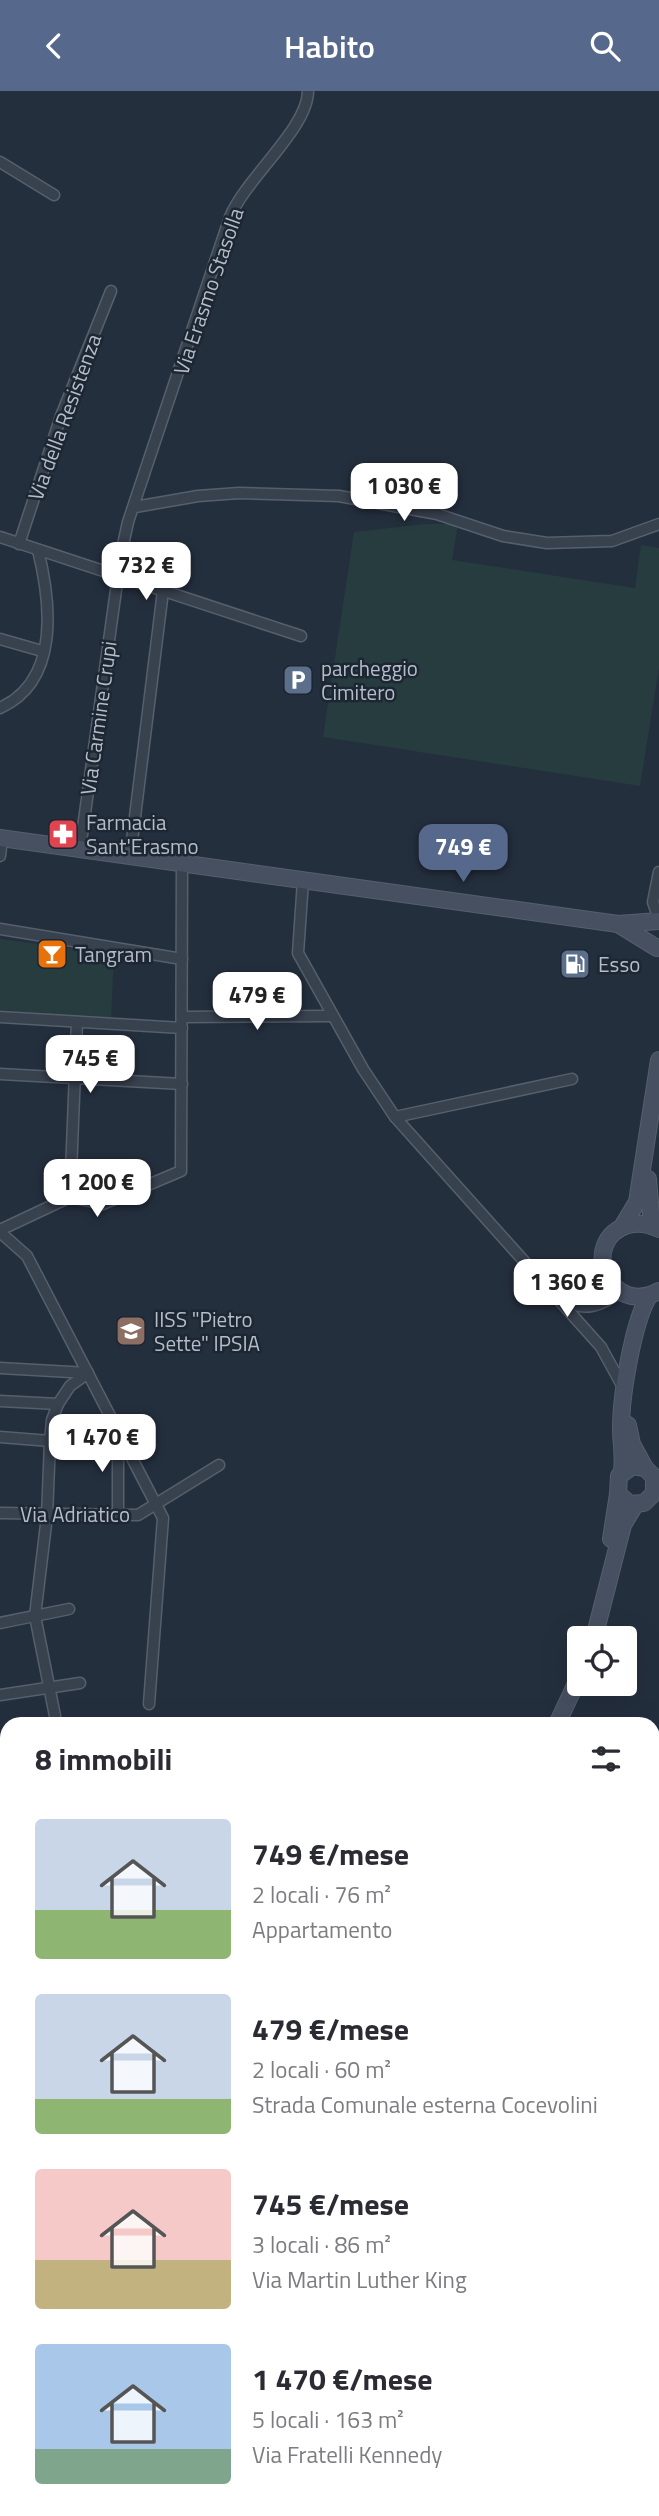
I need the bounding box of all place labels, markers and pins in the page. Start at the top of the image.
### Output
pin: 1 030 € [339,463,469,523]
pin: 732 € [97,543,195,602]
place label: parcheggio Cimitero [321,652,418,708]
parking icon: parcheggio Cimitero [281,663,315,697]
place label: Farmacia Sant'Erasmo [86,806,199,862]
pharmacy icon: Farmacia Sant'Erasmo [46,817,80,851]
pin: 749 € [414,825,512,884]
bar icon: Tangram [35,937,69,971]
place label: Tangram [75,938,152,970]
fuel station icon: Esso [558,947,592,981]
place label: Esso [598,948,640,980]
pin: 479 € [208,972,306,1032]
pin: 745 € [41,1035,139,1095]
pin: 1 200 € [32,1159,162,1219]
pin: 1 360 € [502,1259,632,1319]
place label: IISS "Pietro Sette" IPSIA [154,1303,261,1359]
school or university icon: IISS "Pietro Sette" IPSIA [114,1314,148,1348]
pin: 1 470 € [37,1415,167,1474]

